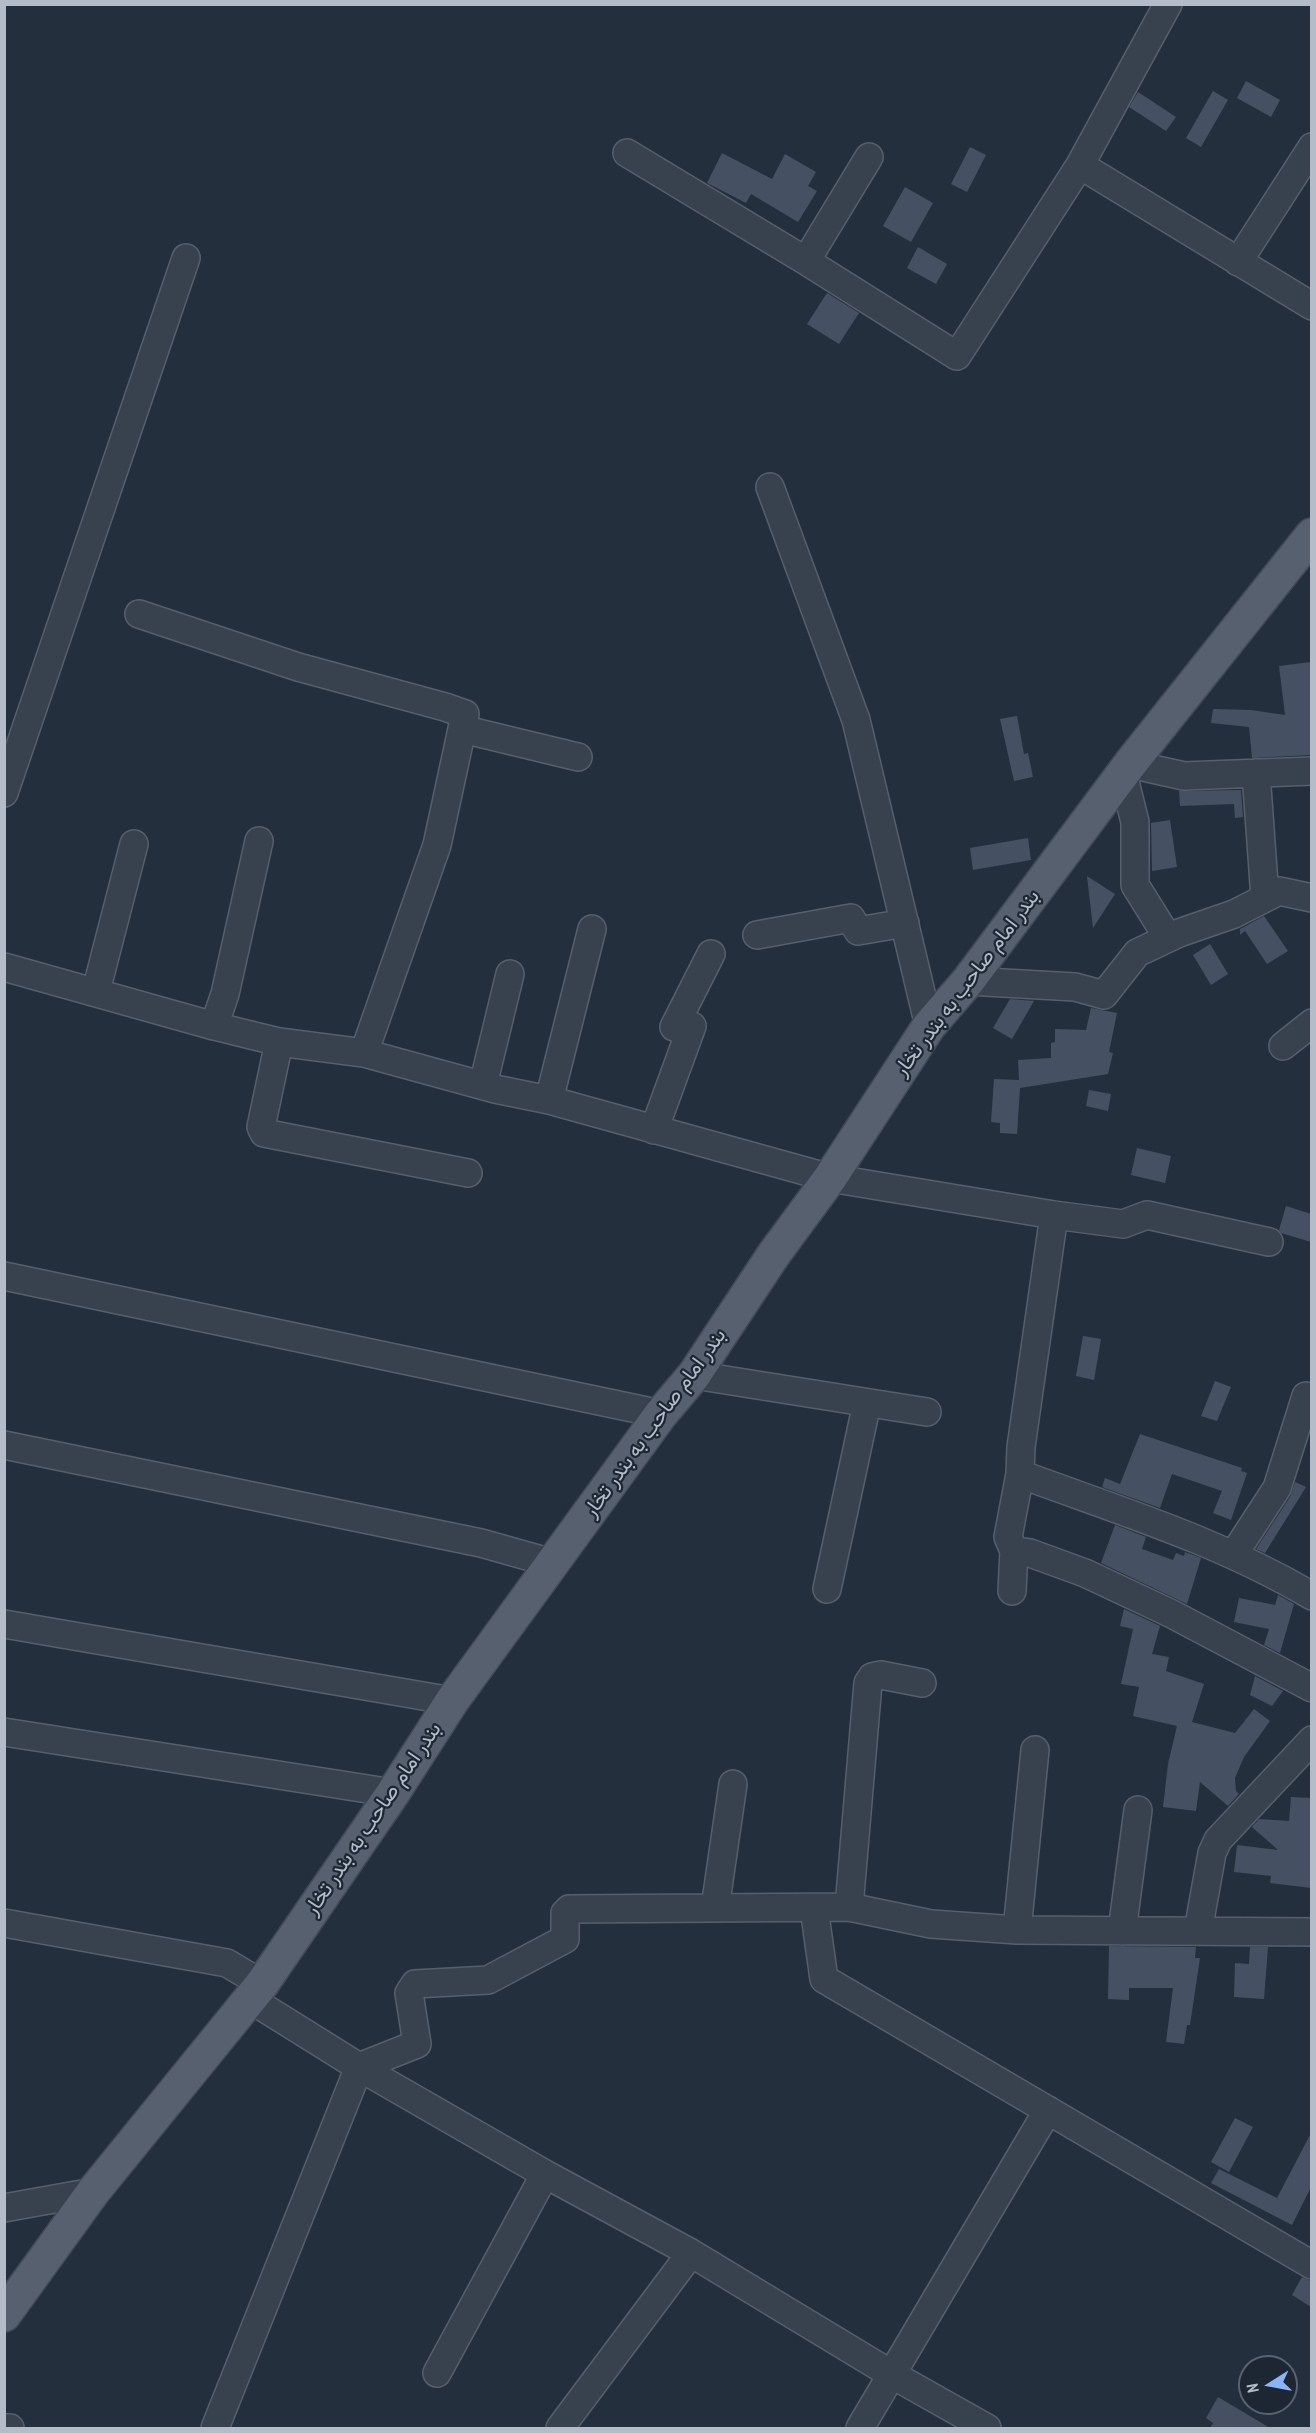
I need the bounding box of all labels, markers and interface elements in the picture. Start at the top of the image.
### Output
street label: بندر امام صاحب به بندر تخار [889,885,1045,1081]
street label: بندر امام صاحب به بندر تخار [578,1324,732,1522]
street label: بندر امام صاحب به بندر تخار [299,1718,447,1920]
north arrow [1238,2355,1298,2415]
text: N [1242,2382,1263,2394]

